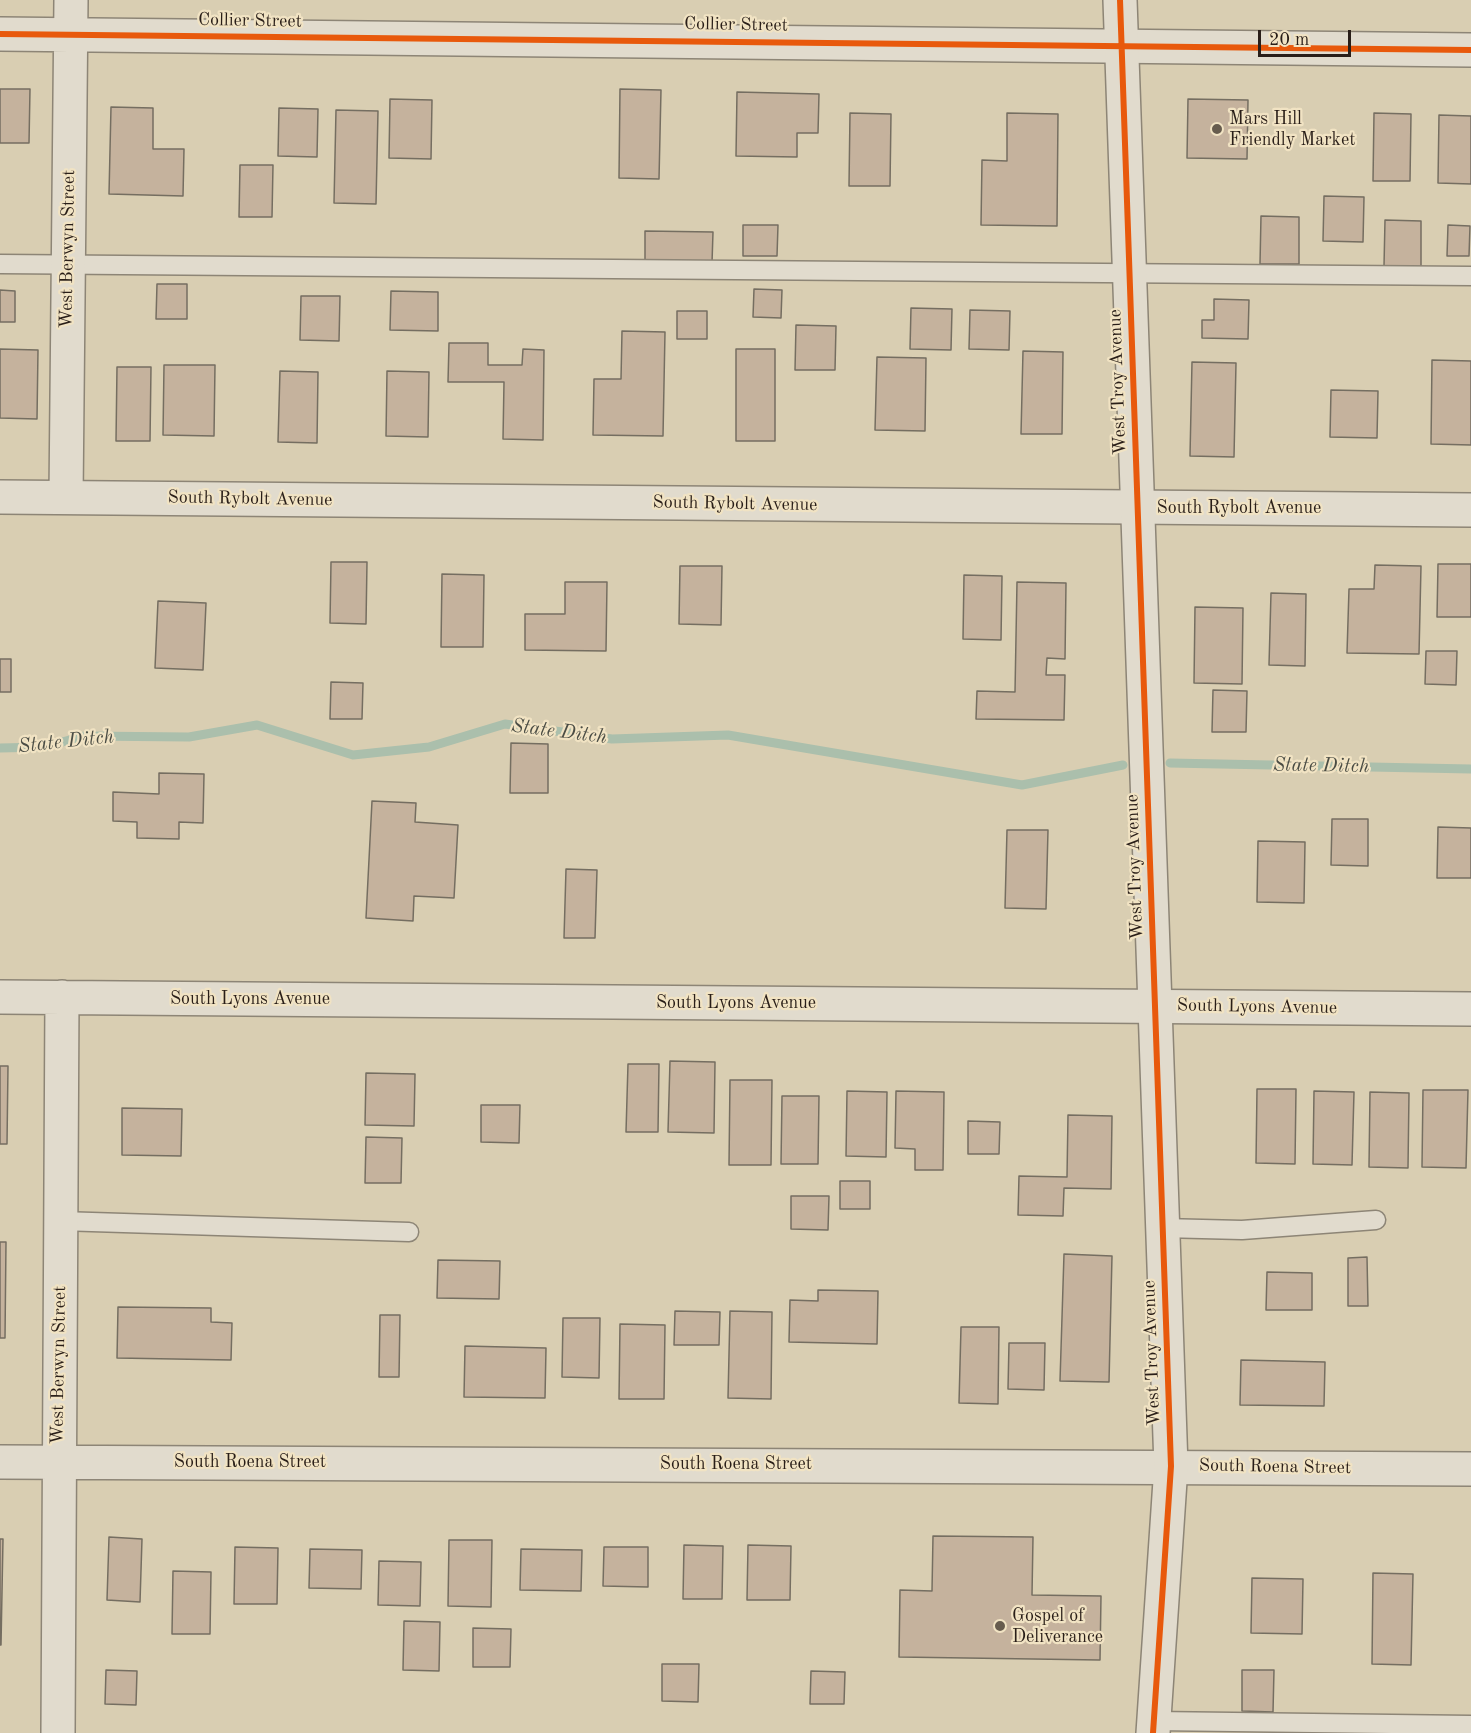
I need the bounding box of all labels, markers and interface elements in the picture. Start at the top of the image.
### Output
street label: Collier Street [198,9,302,33]
street label: Collier Street [684,13,788,37]
scale bar [1261,18,1354,56]
text: 20 m [1269,31,1309,49]
place label: Mars Hill Friendly Market [1229,108,1356,150]
marker: Mars Hill Friendly Market [1210,122,1224,136]
street label: West Berwyn Street [56,169,80,329]
street label: West Troy Avenue [1105,309,1131,455]
street label: South Rybolt Avenue [167,487,333,511]
street label: South Rybolt Avenue [652,492,818,516]
street label: South Rybolt Avenue [1157,497,1321,519]
water label: State Ditch [510,714,608,750]
water label: State Ditch [17,725,115,759]
water label: State Ditch [1273,753,1369,779]
street label: West Troy Avenue [1122,794,1148,940]
street label: South Lyons Avenue [170,988,330,1010]
street label: South Lyons Avenue [656,992,816,1014]
street label: South Lyons Avenue [1177,995,1337,1019]
street label: West Troy Avenue [1139,1280,1165,1426]
street label: West Berwyn Street [47,1285,71,1445]
street label: South Roena Street [174,1451,326,1473]
street label: South Roena Street [660,1453,812,1475]
street label: South Roena Street [1199,1455,1351,1479]
place label: Gospel of Deliverance [1012,1605,1103,1648]
marker: Gospel of Deliverance [993,1619,1007,1633]

